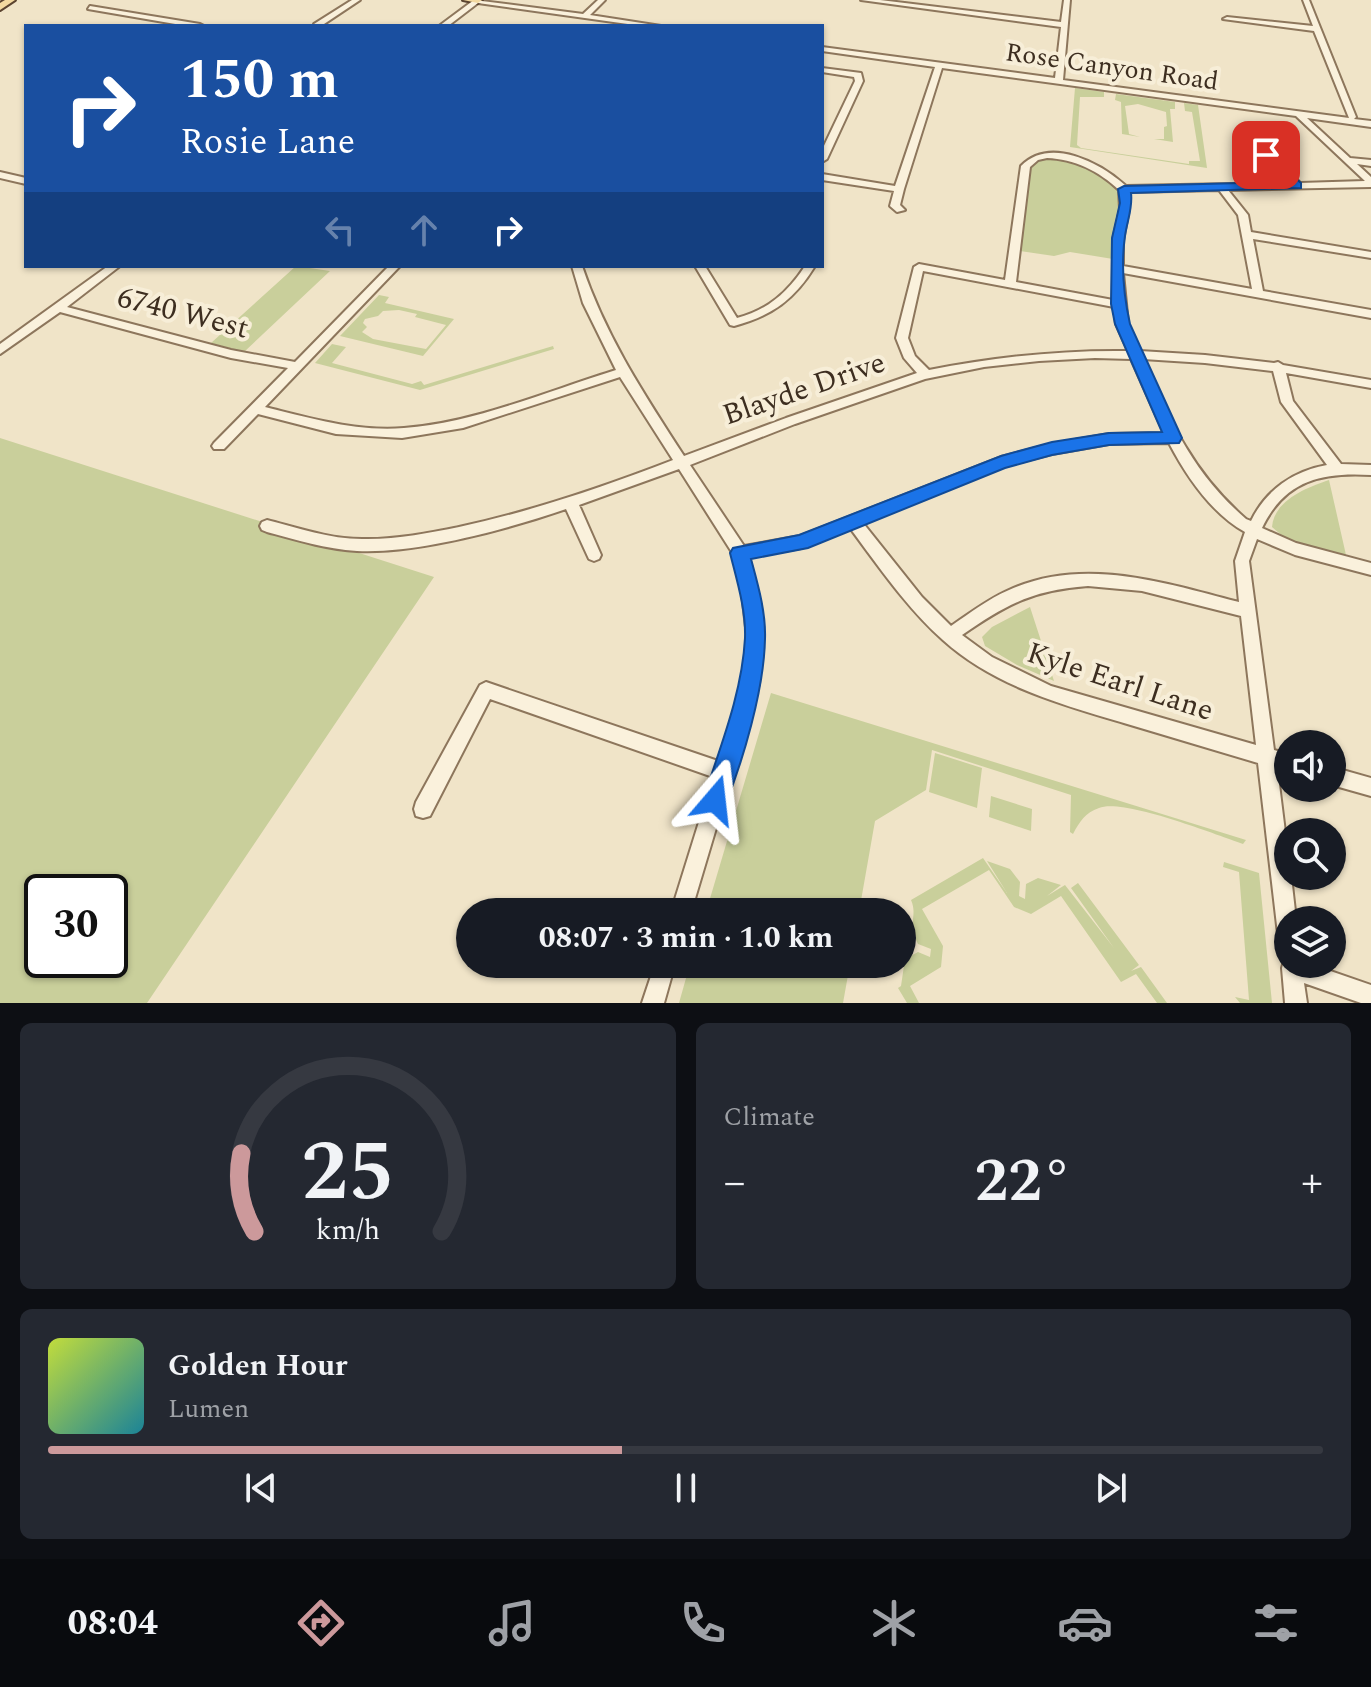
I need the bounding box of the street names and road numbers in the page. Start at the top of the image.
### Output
street label: Rose Canyon Road [1003,32,1221,102]
street label: 6740 West [112,274,254,352]
street label: Blayde Drive [716,340,892,438]
street label: Kyle Earl Lane [1021,630,1219,734]

